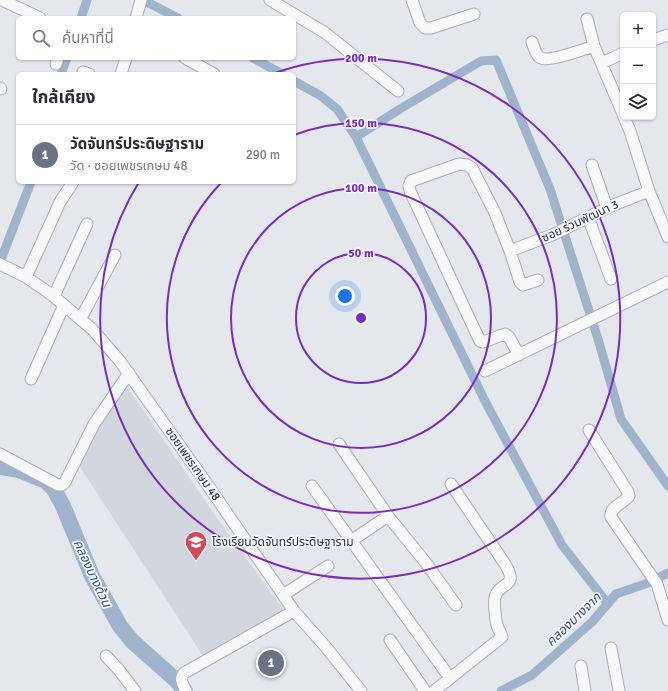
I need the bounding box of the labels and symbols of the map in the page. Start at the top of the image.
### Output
text: 200 m [345,51,377,66]
text: 150 m [345,116,377,131]
text: 100 m [345,181,377,196]
street label: ซอย ร่วมพัฒนา 3 [539,197,621,246]
text: 50 m [348,246,374,261]
your location [335,286,355,306]
centre of rings [354,311,368,325]
street label: ซอยเพชรเกษม 48 [162,425,223,504]
school or university icon: โรงเรียนวัดจันทร์ประดิษฐาราม [183,529,209,562]
place label: โรงเรียนวัดจันทร์ประดิษฐาราม [212,535,354,550]
water label: คลองบางด้วน [70,537,115,611]
water label: คลองบางจาก [543,589,605,650]
pin: 1 [258,648,284,678]

